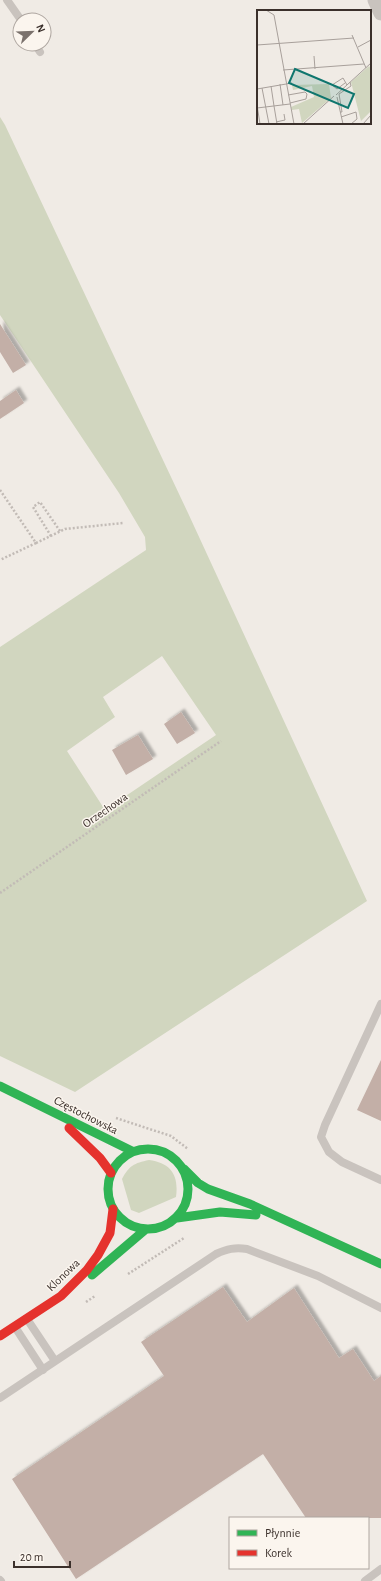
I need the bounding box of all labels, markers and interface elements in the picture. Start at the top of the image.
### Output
inset map [257,10,371,124]
north arrow [12,12,52,52]
text: N [34,23,47,34]
street label: Orzechowa [80,790,130,830]
street label: Częstochowska [52,1094,120,1136]
street label: Klonowa [44,1256,82,1293]
legend [229,1517,369,1569]
text: Płynnie [265,1527,300,1540]
scale bar [14,1543,70,1569]
text: Korek [265,1547,292,1559]
text: 20 m [20,1551,43,1563]

